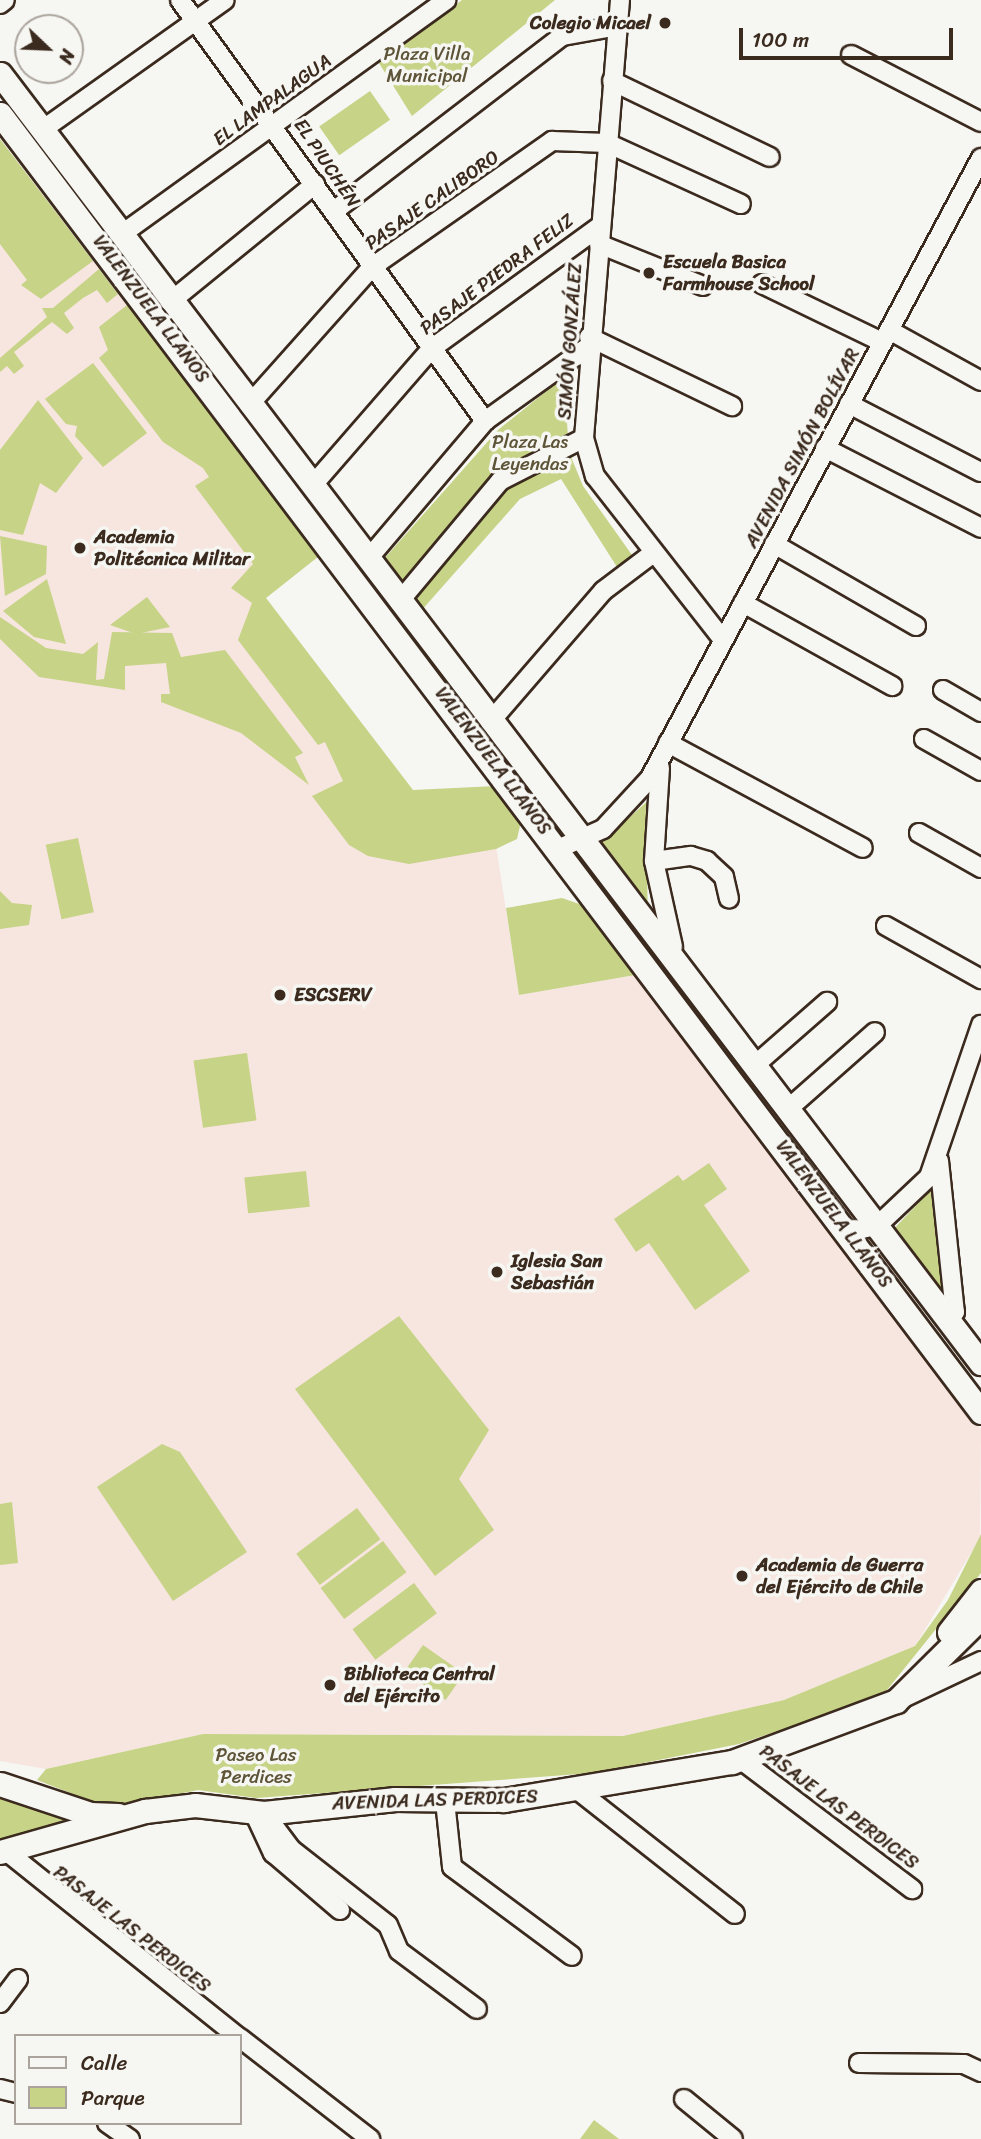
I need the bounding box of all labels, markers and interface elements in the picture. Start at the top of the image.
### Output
place label: Colegio Micael [531,12,651,34]
north arrow [14,14,84,84]
scale bar [743,14,956,58]
marker: Colegio Micael [657,15,673,31]
text: 100 m [752,21,809,59]
park label: Plaza Villa Municipal [384,43,470,87]
text: N [49,44,85,69]
street label: EL LAMPALAGUA [208,49,336,151]
street label: EL PIUCHÉN [288,113,366,213]
street label: PASAJE CALIBORO [361,145,503,255]
street label: PASAJE PIEDRA FELIZ [415,209,579,339]
street label: VALENZUELA LLANOS [87,230,215,388]
place label: Escuela Basica Farmhouse School [663,251,815,295]
street label: SIMÓN GONZÁLEZ [553,262,587,420]
marker: Escuela Basica Farmhouse School [641,265,657,281]
street label: AVENIDA SIMÓN BOLÍVAR [739,344,865,552]
park label: Plaza Las Leyendas [491,431,569,475]
place label: Academia Politécnica Militar [94,526,250,570]
marker: Academia Politécnica Militar [72,540,88,556]
street label: VALENZUELA LLANOS [429,682,557,840]
place label: ESCSERV [294,984,372,1006]
marker: ESCSERV [272,987,288,1003]
street label: VALENZUELA LLANOS [770,1135,898,1293]
place label: Iglesia San Sebastián [511,1250,603,1294]
marker: Iglesia San Sebastián [489,1264,505,1280]
place label: Academia de Guerra del Ejército de Chile [756,1554,925,1598]
marker: Academia de Guerra del Ejército de Chile [734,1568,750,1584]
place label: Biblioteca Central del Ejército [344,1663,496,1707]
marker: Biblioteca Central del Ejército [322,1677,338,1693]
street label: PASAJE LAS PERDICES [755,1740,923,1874]
park label: Paseo Las Perdices [216,1744,296,1788]
street label: AVENIDA LAS PERDICES [332,1785,538,1815]
street label: PASAJE LAS PERDICES [49,1861,215,1997]
legend [14,2034,242,2125]
text: Calle [81,2044,127,2082]
text: Parque [81,2079,145,2117]

